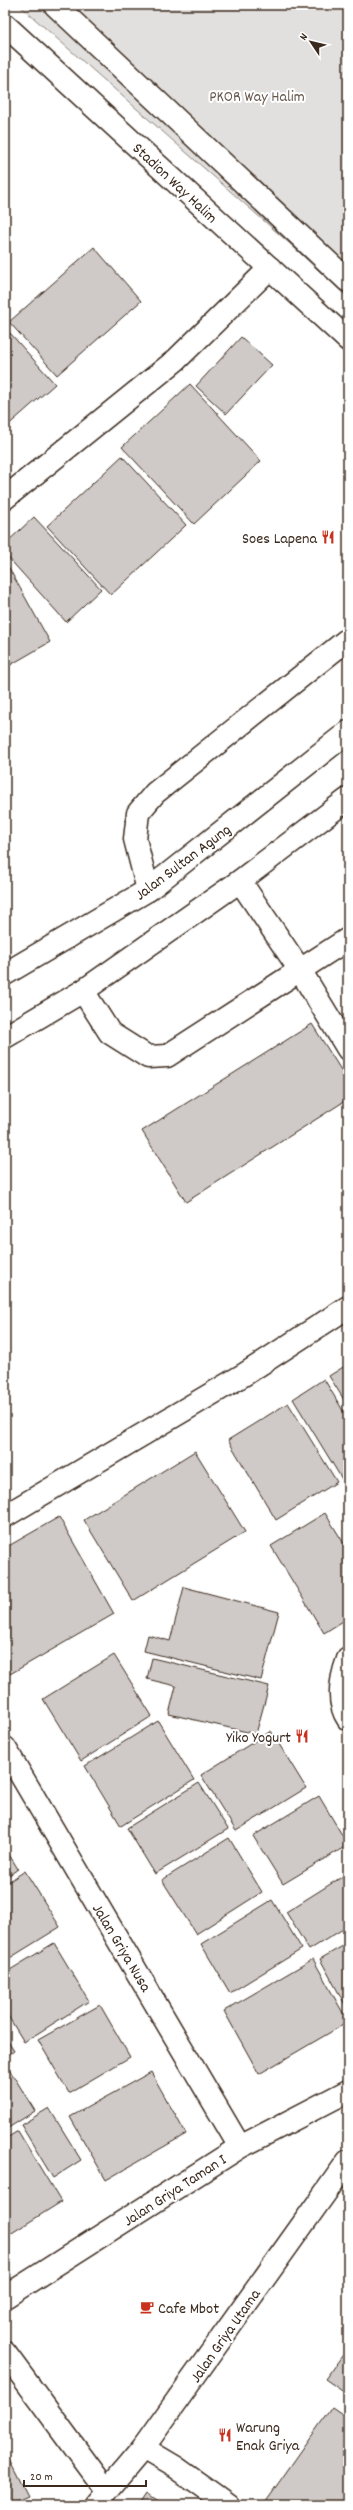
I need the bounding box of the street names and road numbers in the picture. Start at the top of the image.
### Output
street label: Stadion Way Halim [126,138,222,230]
street label: Jalan Sultan Agung [131,819,236,907]
street label: Jalan Griya Nusa [85,1900,157,1997]
street label: Jalan Griya Taman I [119,2149,231,2233]
street label: Jalan Griya Utama [185,2284,267,2388]

